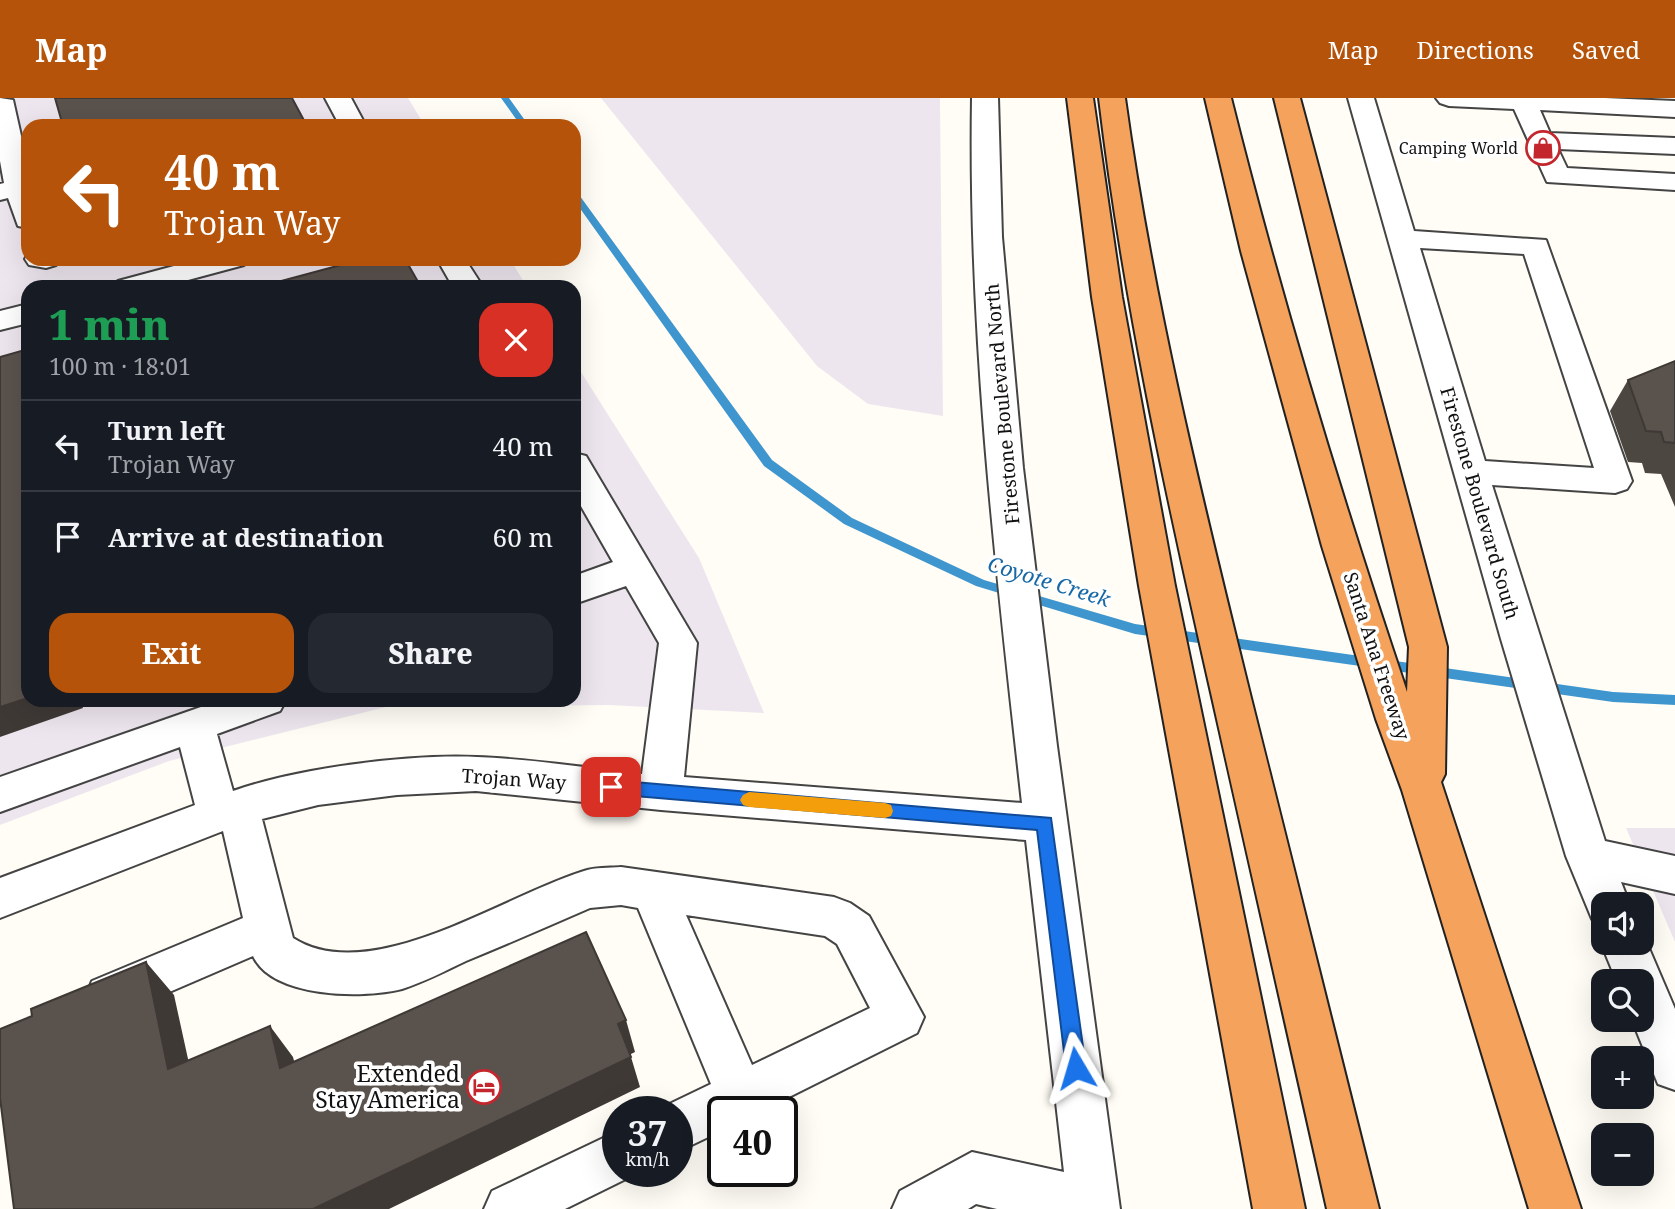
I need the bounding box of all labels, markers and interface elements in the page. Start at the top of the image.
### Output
text: Map [35,27,108,72]
text: Map [1328,33,1379,66]
text: Directions [1417,33,1534,66]
text: Saved [1572,33,1640,66]
shop icon: Camping World [1524,129,1562,167]
place label: Camping World [1399,137,1518,159]
text: 40 m [164,138,280,204]
icon: left [49,147,140,238]
text: Trojan Way [164,201,340,244]
street label: Firestone Boulevard North [979,282,1025,526]
text: 1 min [49,295,170,352]
button: close [479,303,553,377]
text: 100 m · 18:01 [49,350,191,382]
street label: Firestone Boulevard South [1434,384,1526,622]
text: Turn left [108,412,225,448]
icon: left [49,427,87,465]
text: 40 m [493,428,553,464]
text: Trojan Way [108,448,235,480]
icon: arrive [49,518,87,556]
text: Arrive at destination [108,519,384,555]
text: 60 m [493,519,553,555]
water label: Coyote Creek [985,549,1115,613]
street label: Santa Ana Freeway [1338,569,1416,743]
button: Exit [49,613,294,693]
button: Share [308,613,553,693]
pin [581,757,641,817]
street label: Trojan Way [461,762,567,796]
icon: arrive [592,768,630,806]
map controls [1591,892,1654,1186]
button: sound [1591,892,1654,955]
button: search [1591,969,1654,1032]
position arrow [1039,1031,1113,1105]
button: + [1591,1046,1654,1109]
place label: Extended Stay America [315,1057,460,1115]
hotel icon: Extended Stay America [465,1068,503,1106]
speed limit sign: 40 [707,1096,798,1187]
text: 37 [628,1109,667,1156]
button: − [1591,1123,1654,1186]
text: km/h [625,1147,670,1171]

